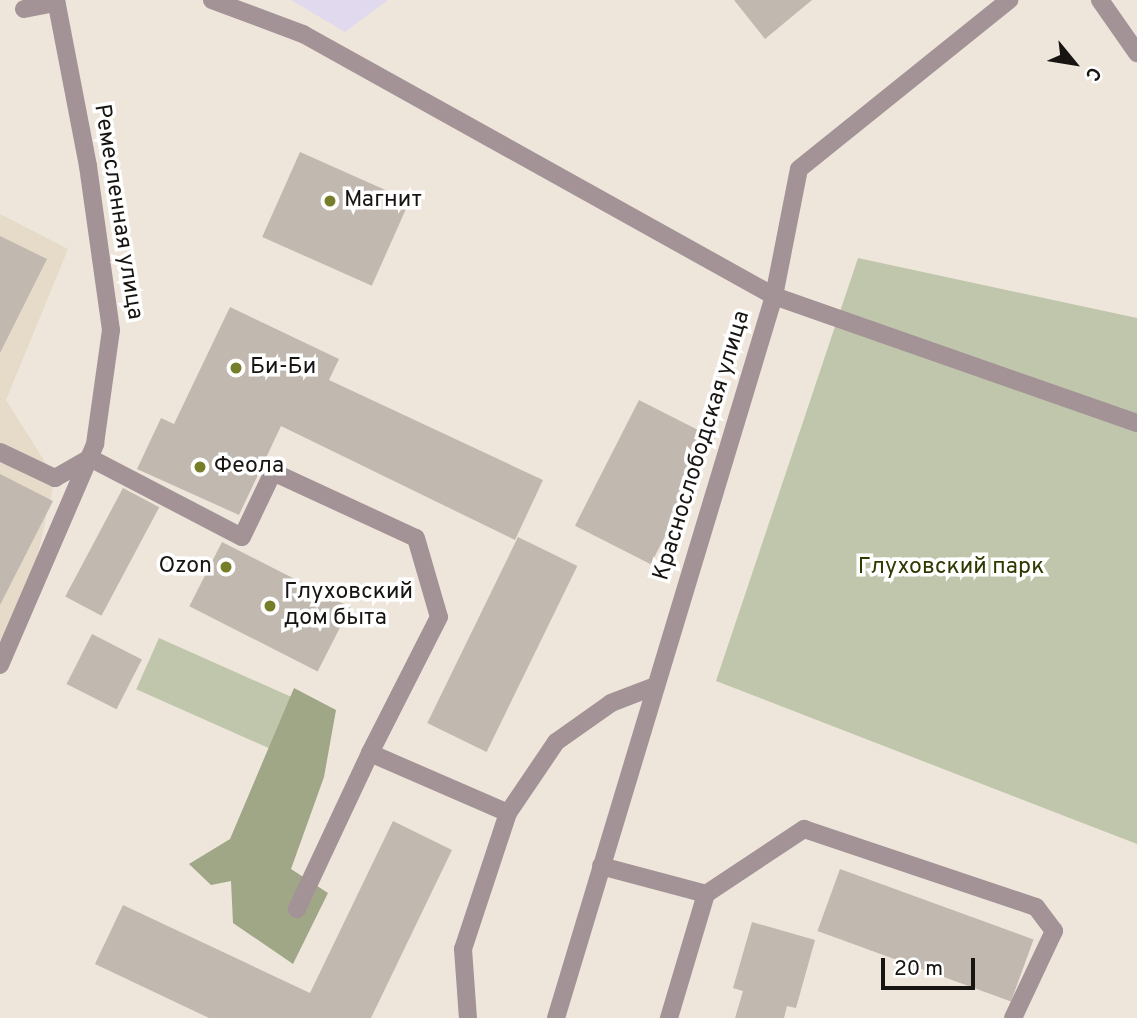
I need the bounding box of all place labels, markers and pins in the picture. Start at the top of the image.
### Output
place label: Магнит [344,187,422,215]
marker: Магнит [322,193,338,209]
place label: Би-Би [250,354,316,382]
marker: Би-Би [228,360,244,376]
place label: Феола [214,453,284,481]
marker: Феола [192,459,208,475]
place label: Ozon [159,553,212,581]
marker: Ozon [218,559,234,575]
place label: Глуховский дом быта [284,579,413,633]
marker: Глуховский дом быта [262,598,278,614]

